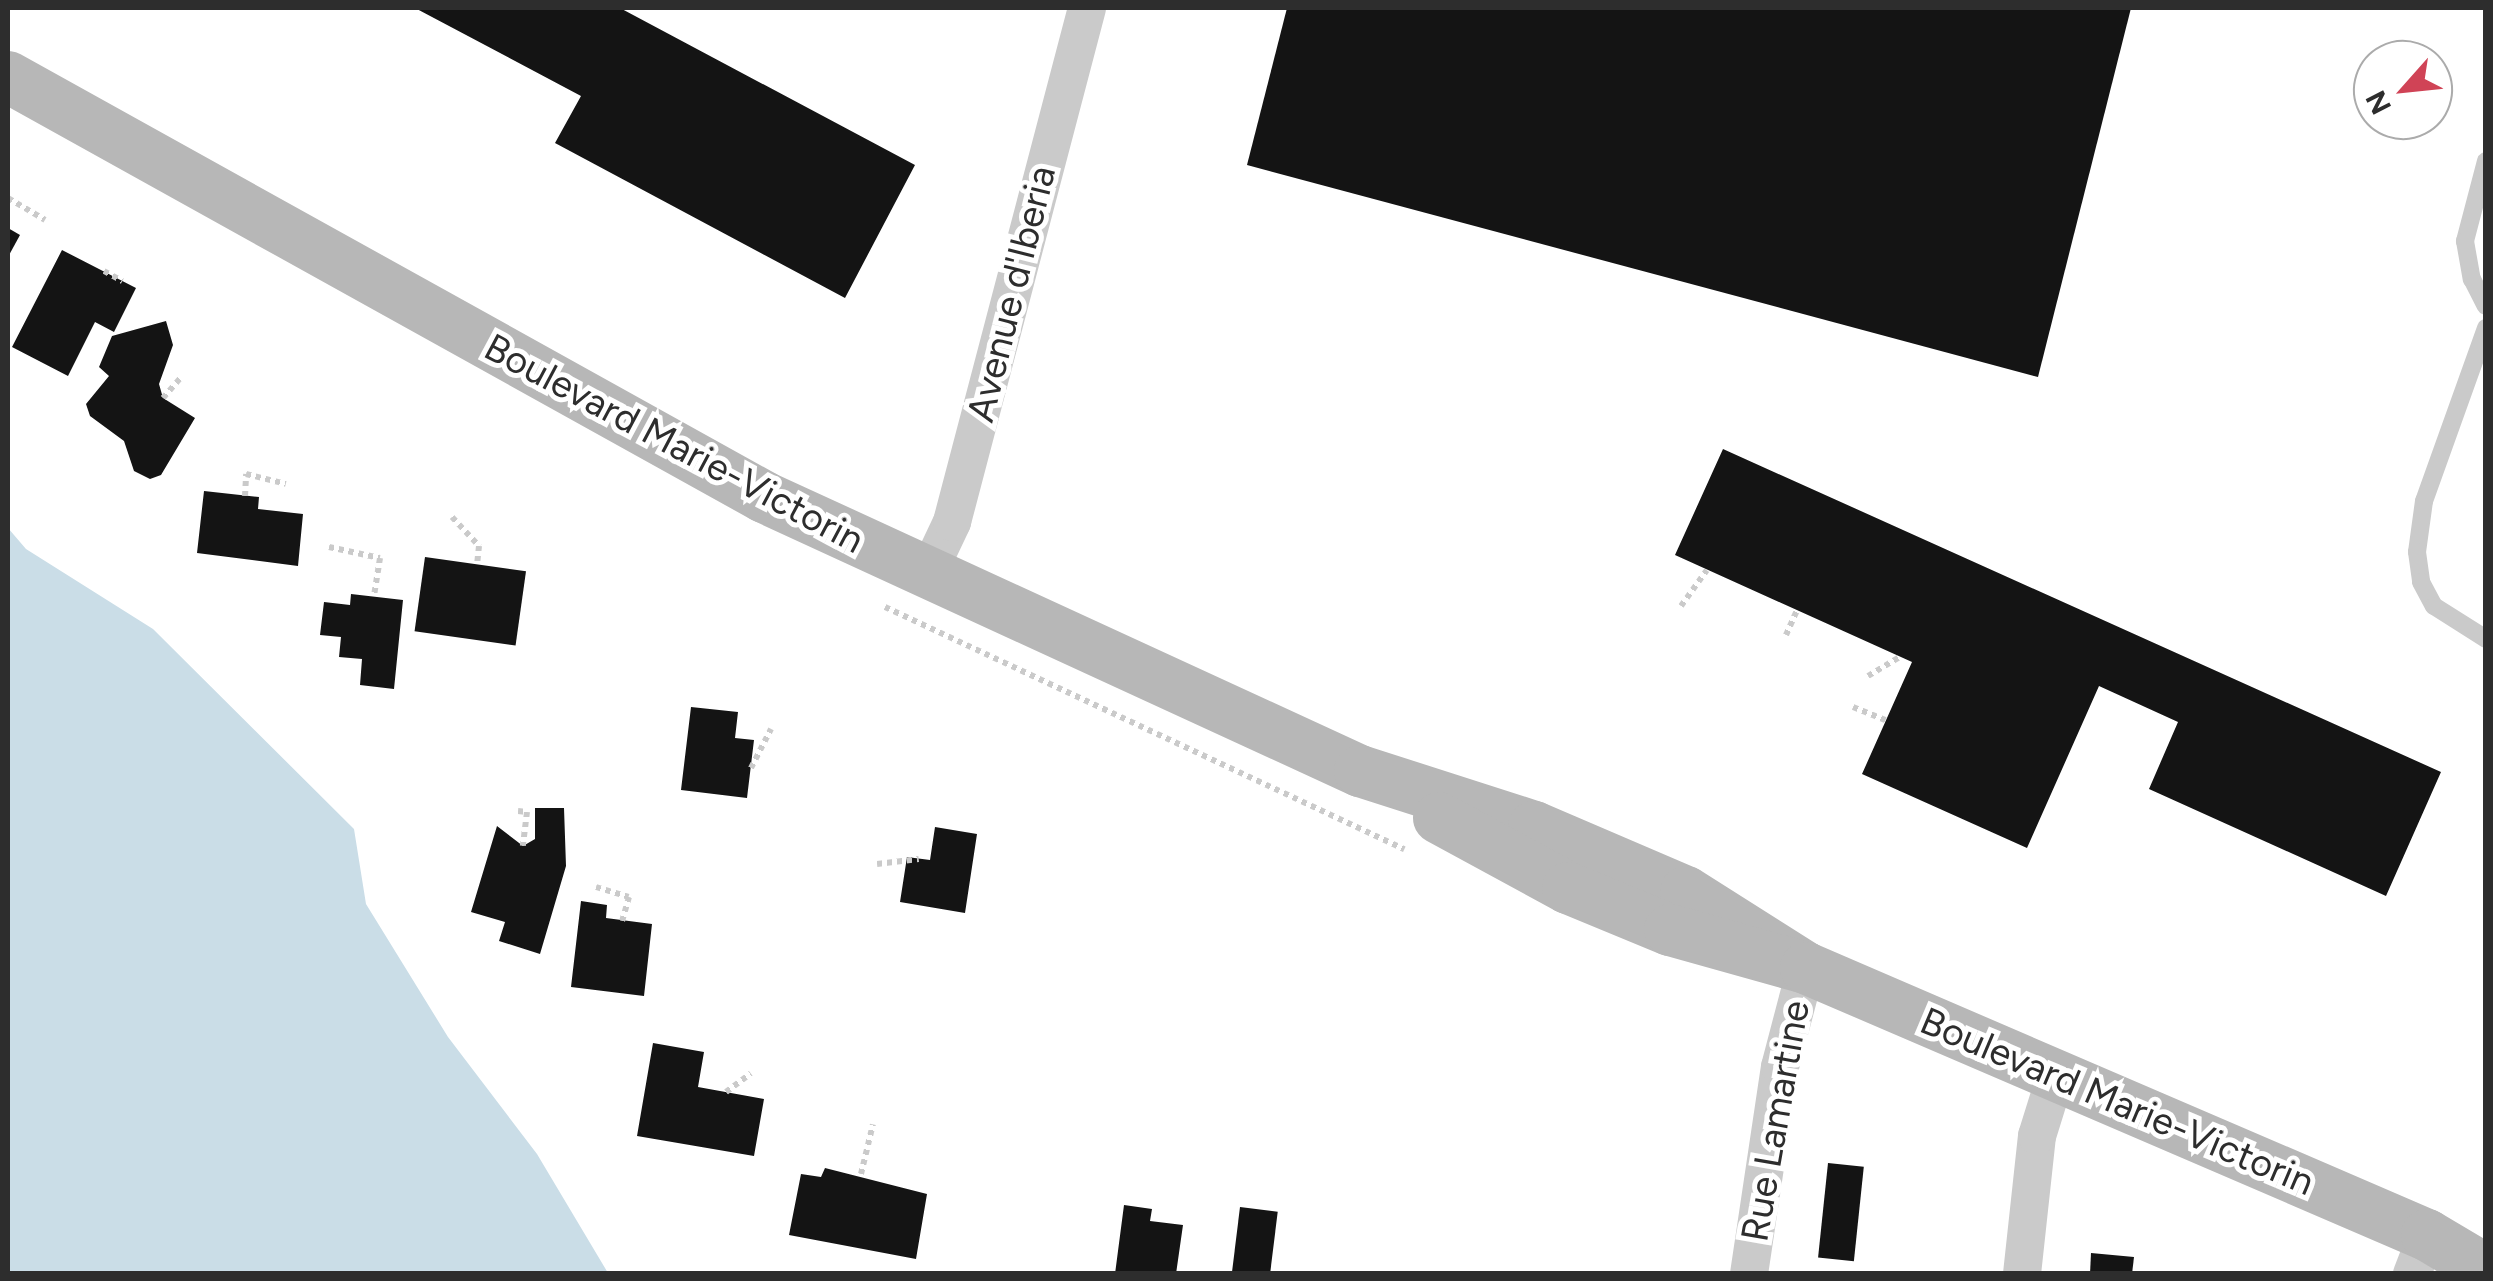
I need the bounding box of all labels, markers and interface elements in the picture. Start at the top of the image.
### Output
north arrow [2353,40,2453,140]
text: N [2358,85,2398,120]
street label: Avenue d'Iberia [958,161,1066,427]
street label: Boulevard Marie-Victorin [477,325,871,563]
street label: Rue Lamartine [1732,997,1820,1245]
street label: Boulevard Marie-Victorin [1913,998,2321,1206]

